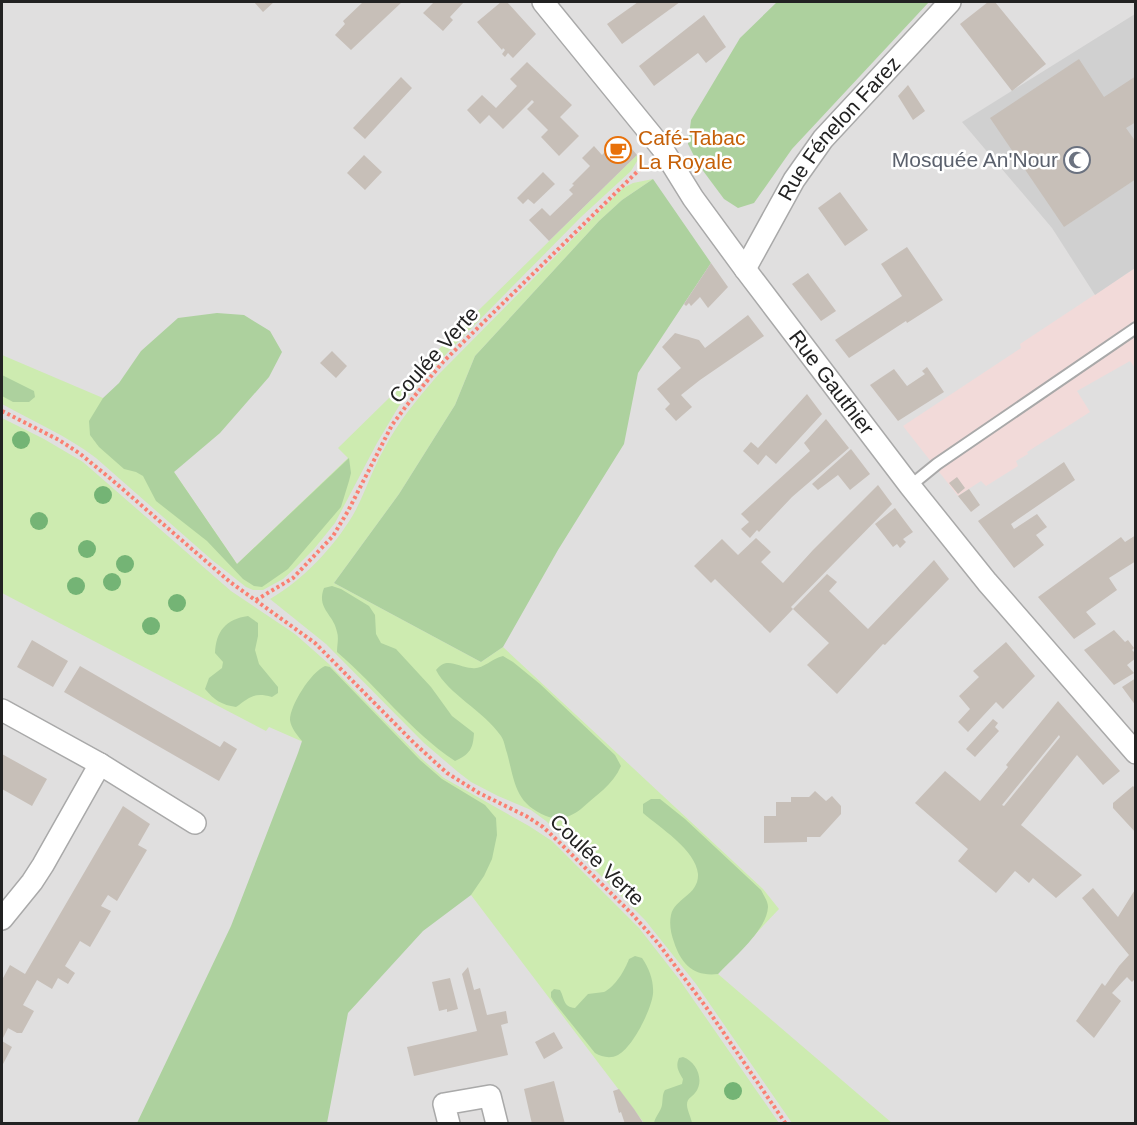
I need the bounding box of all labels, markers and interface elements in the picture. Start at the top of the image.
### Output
street label: Rue Fénelon Farez [773,52,905,204]
place label: Café-Tabac La Royale [638,126,745,173]
cafe icon: Café-Tabac La Royale [603,135,633,165]
mosque icon: Mosquée An'Nour [1062,145,1092,175]
place label: Mosquée An'Nour [892,148,1058,171]
street label: Coulée Verte [384,302,483,407]
street label: Rue Gauthier [785,326,879,439]
street label: Coulée Verte [546,809,649,910]

